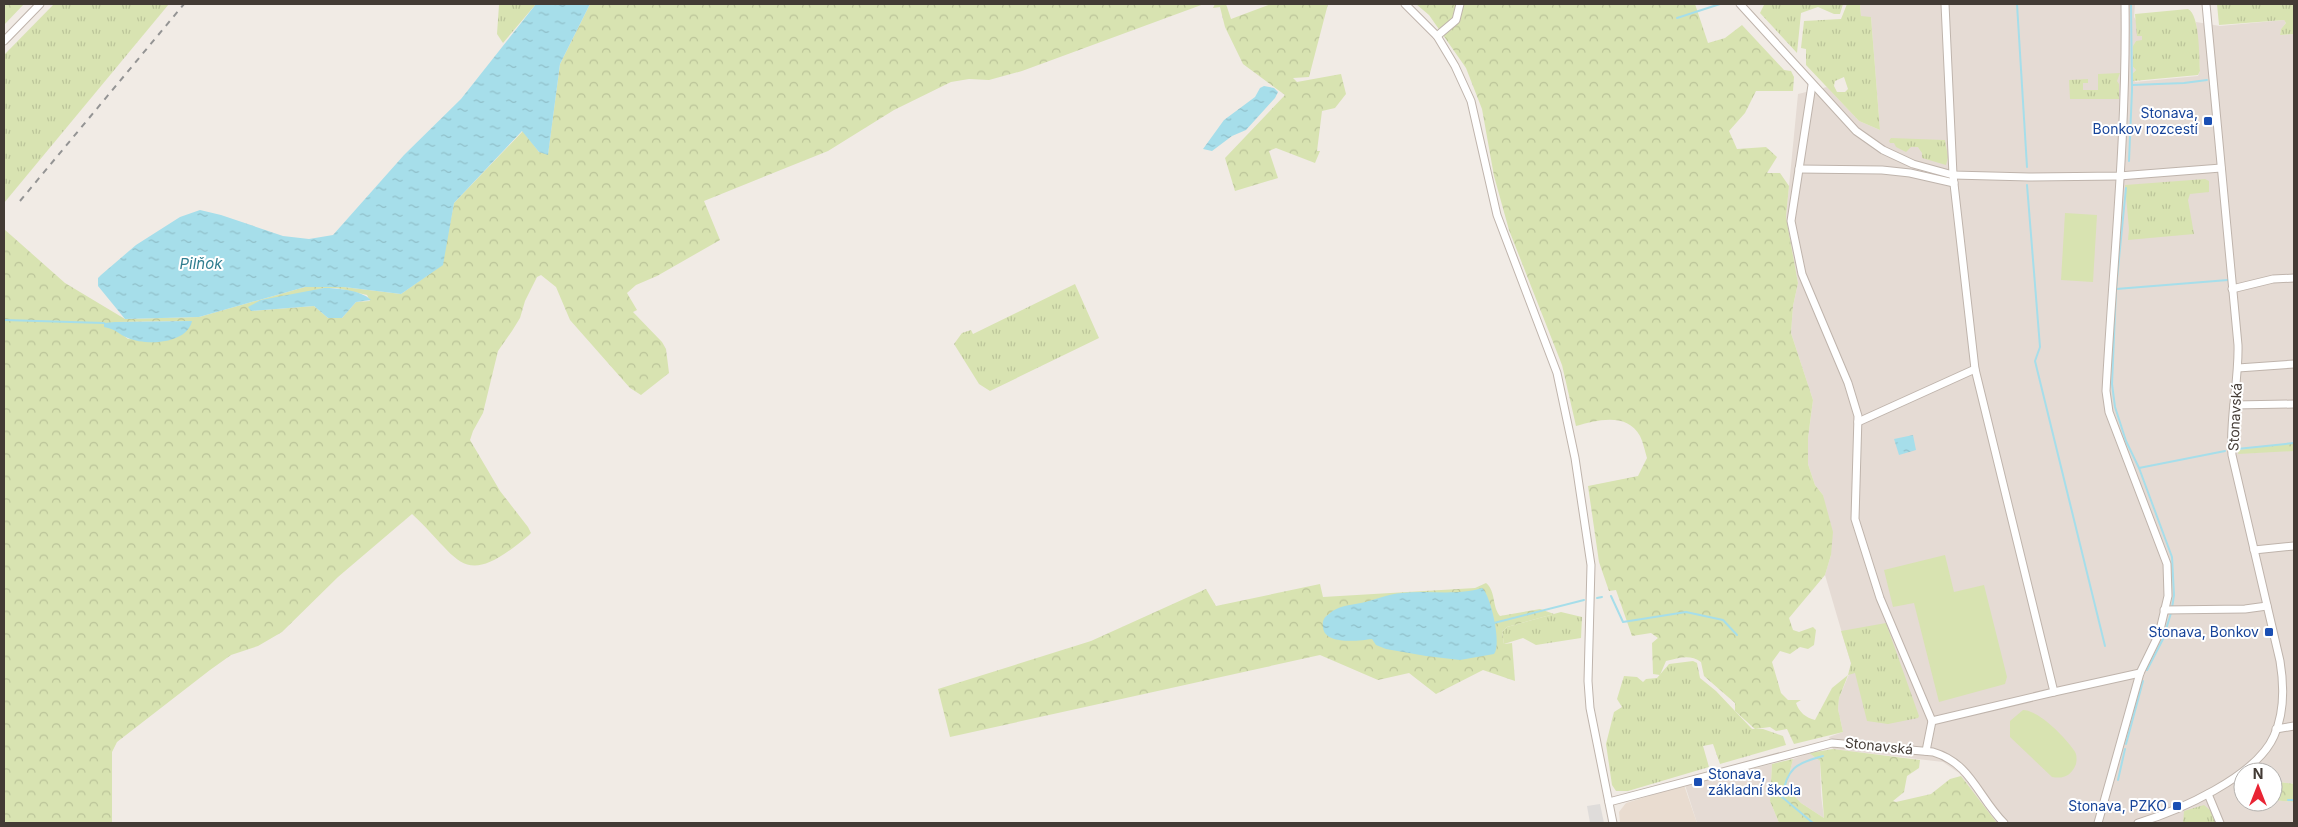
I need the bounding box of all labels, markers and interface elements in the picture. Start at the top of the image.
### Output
place label: Stonava, Bonkov rozcestí [2093,104,2199,137]
marker: Stonava, Bonkov rozcestí [2202,115,2214,127]
water label: Pilňok [180,254,223,273]
street label: Stonavská [2224,382,2245,452]
place label: Stonava, Bonkov [2148,623,2259,640]
marker: Stonava, Bonkov [2263,626,2275,638]
street label: Stonavská [1844,733,1914,758]
north arrow [2233,762,2283,812]
place label: Stonava, základní škola [1708,765,1801,798]
text: N [2253,765,2263,782]
marker: Stonava, základní škola [1692,776,1704,788]
place label: Stonava, PZKO [2068,797,2167,814]
marker: Stonava, PZKO [2171,800,2183,812]

